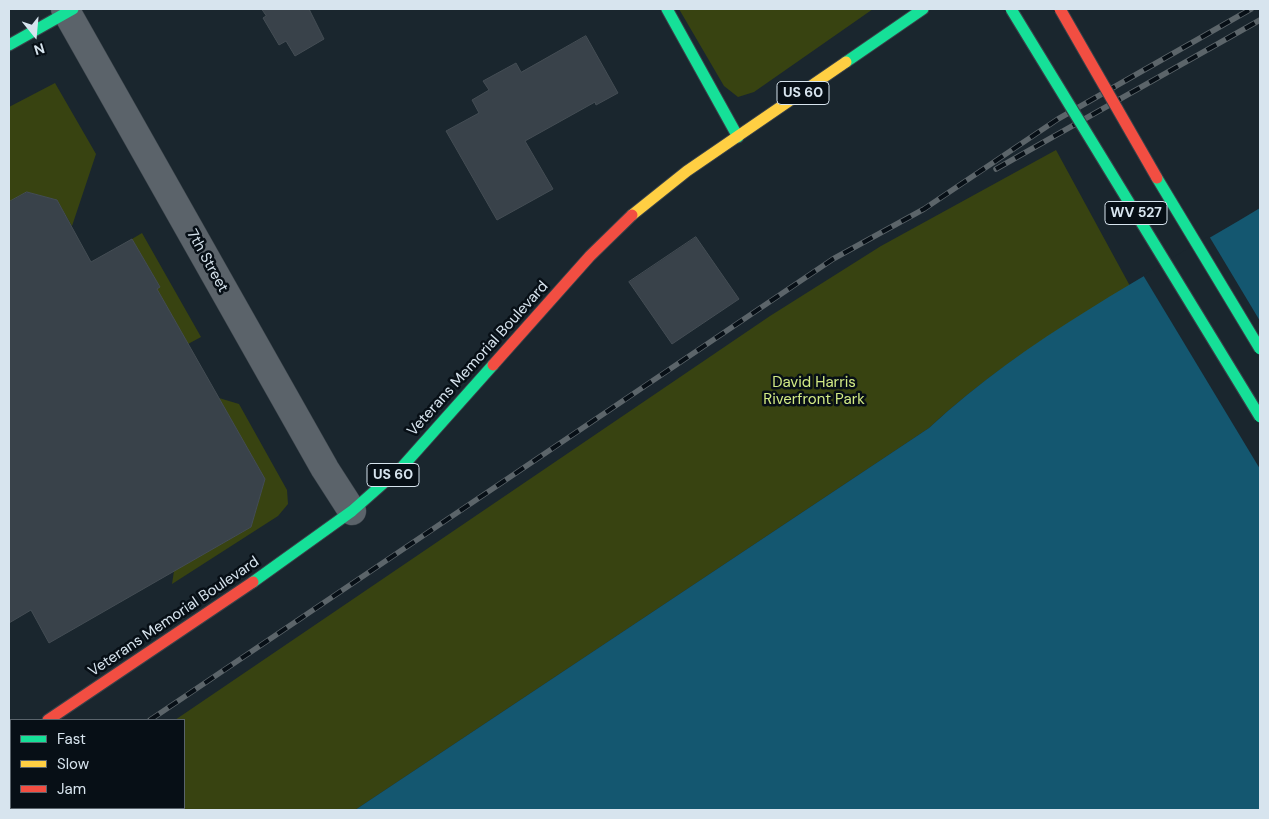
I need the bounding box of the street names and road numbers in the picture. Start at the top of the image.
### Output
road number: US 60 [777,82,829,105]
road number: WV 527 [1105,202,1167,224]
street label: 7th Street [182,226,232,296]
street label: Veterans Memorial Boulevard [404,278,552,440]
road number: US 60 [367,464,419,486]
street label: Veterans Memorial Boulevard [85,553,263,681]

